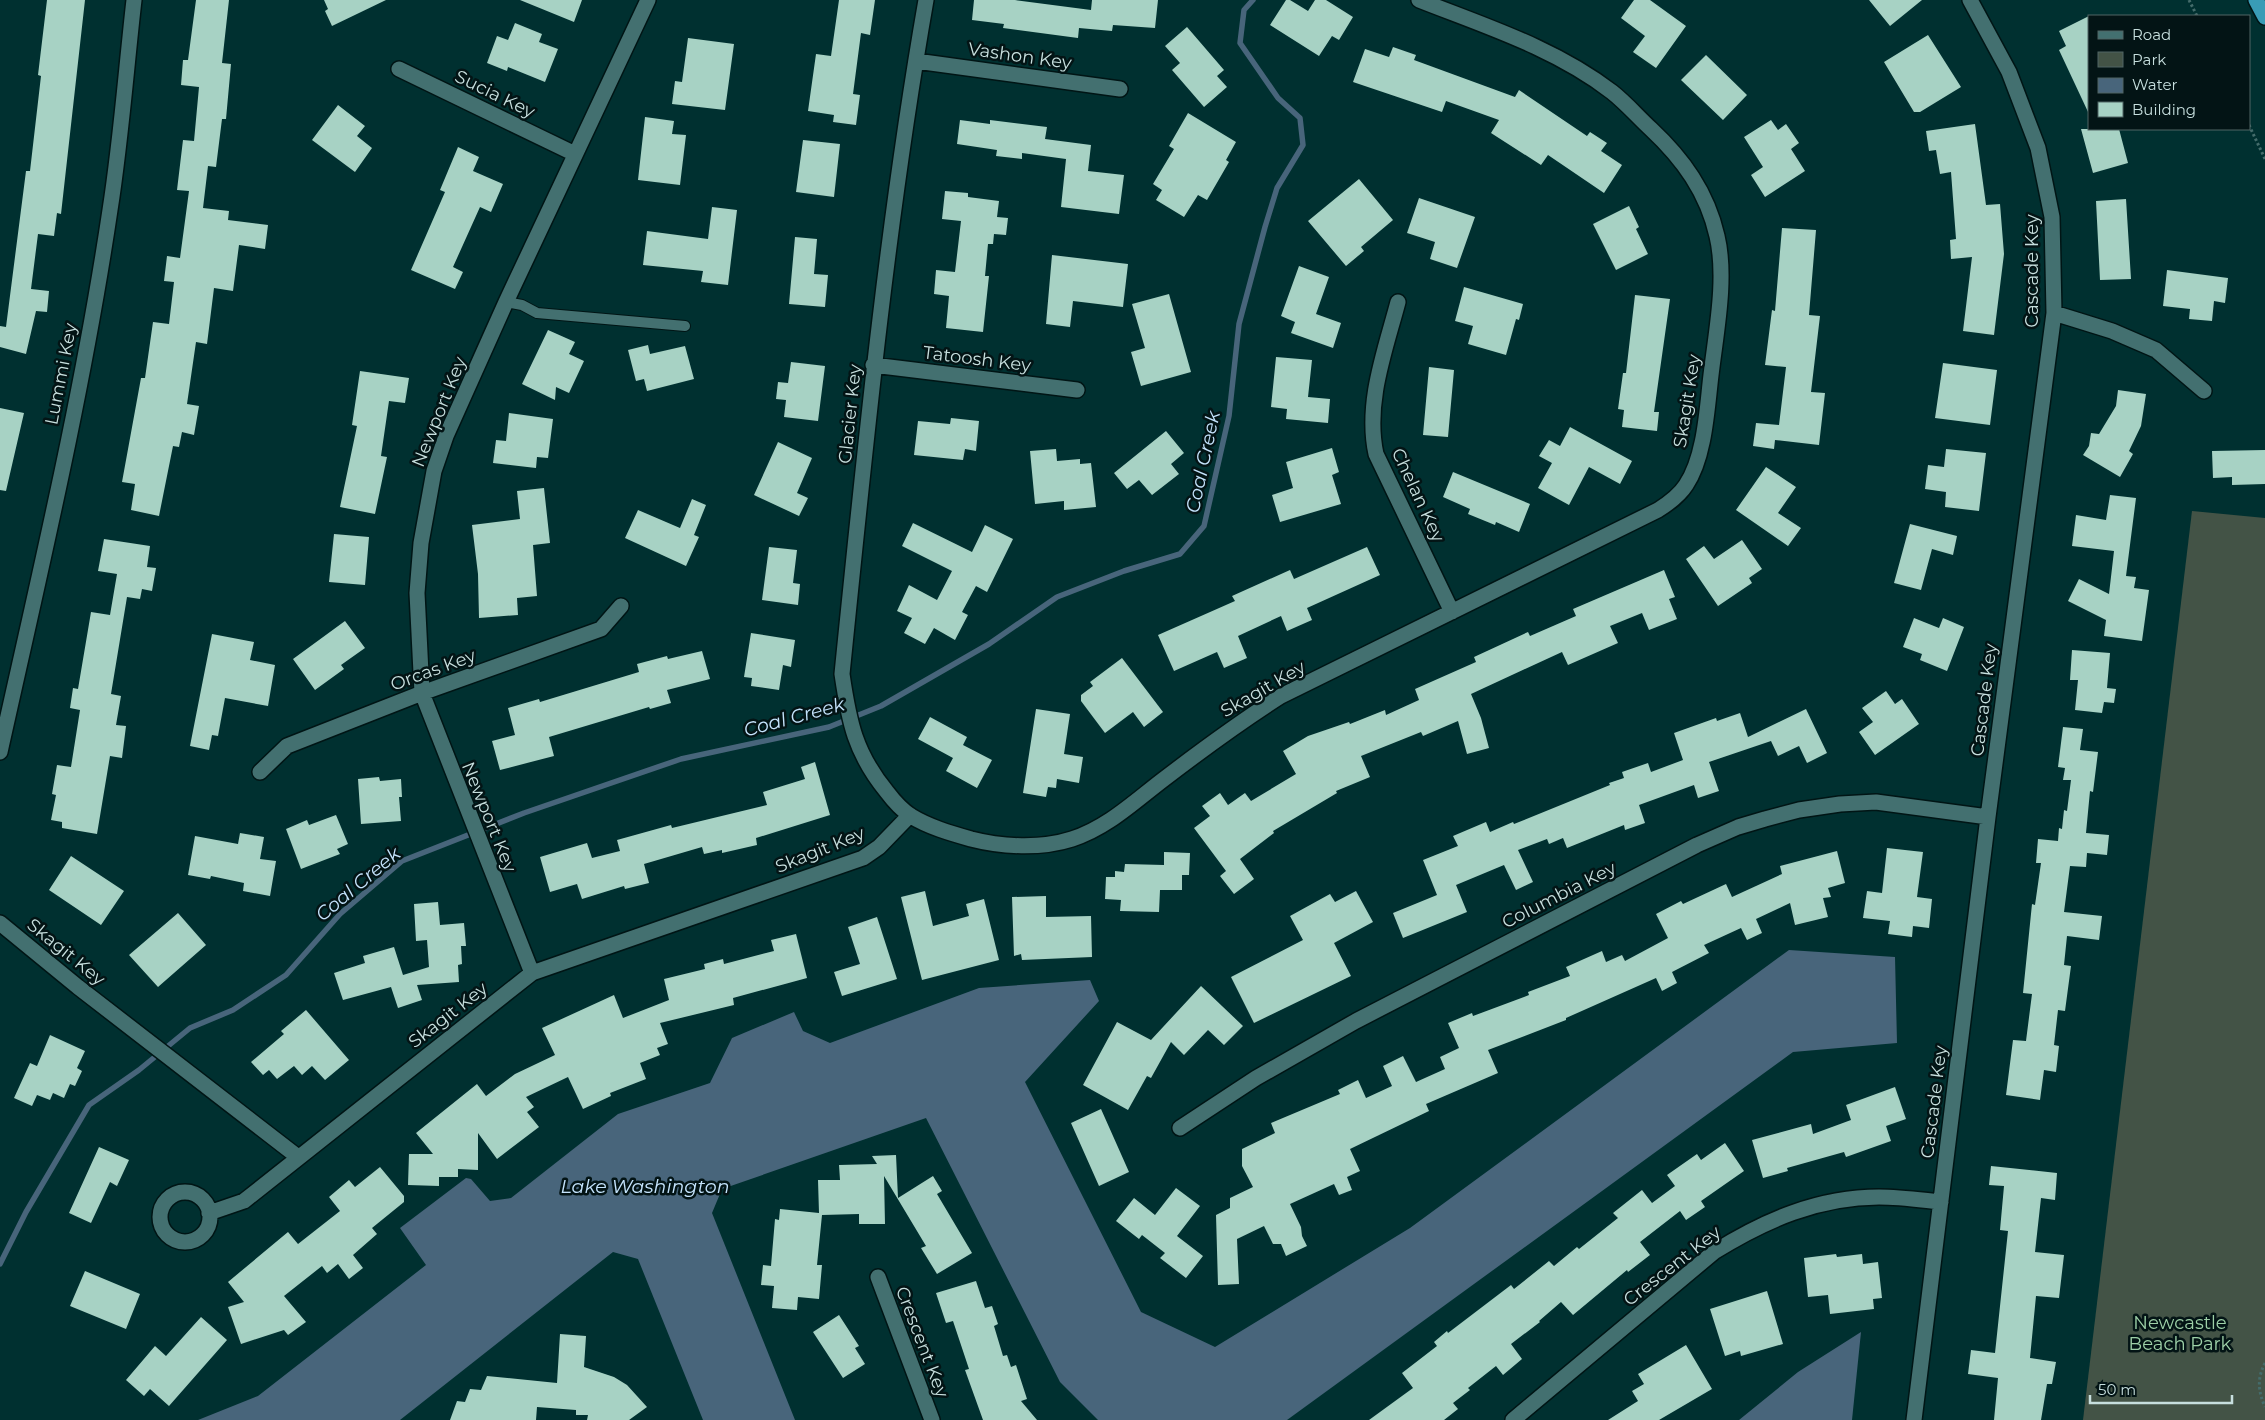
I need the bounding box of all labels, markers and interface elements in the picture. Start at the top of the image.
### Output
legend [2088,15,2250,130]
text: Road [2132,25,2171,44]
street label: Vashon Key [967,38,1073,74]
text: Park [2132,50,2166,69]
street label: Sucia Key [451,65,539,123]
text: Water [2132,75,2178,94]
text: Building [2132,100,2196,119]
street label: Cascade Key [2021,214,2043,328]
street label: Lummi Key [40,321,82,427]
street label: Tatoosh Key [922,341,1032,377]
street label: Newport Key [407,353,471,470]
street label: Skagit Key [1669,353,1705,449]
street label: Glacier Key [834,363,866,465]
water label: Coal Creek [1181,408,1225,515]
street label: Chelan Key [1387,445,1449,546]
street label: Cascade Key [1966,642,2002,758]
street label: Orcas Key [387,644,479,696]
street label: Skagit Key [1217,656,1309,722]
water label: Coal Creek [741,692,848,741]
street label: Newport Key [457,759,521,876]
street label: Skagit Key [772,822,868,878]
water label: Coal Creek [311,842,406,926]
street label: Columbia Key [1498,857,1620,933]
street label: Skagit Key [22,914,110,990]
street label: Skagit Key [404,977,492,1053]
street label: Cascade Key [1916,1044,1952,1160]
water label: Lake Washington [560,1175,730,1198]
street label: Crescent Key [1619,1221,1725,1311]
street label: Crescent Key [891,1283,953,1401]
park label: Newcastle Beach Park [2129,1312,2232,1355]
scale bar [2090,1372,2232,1404]
text: 50 m [2098,1380,2136,1399]

